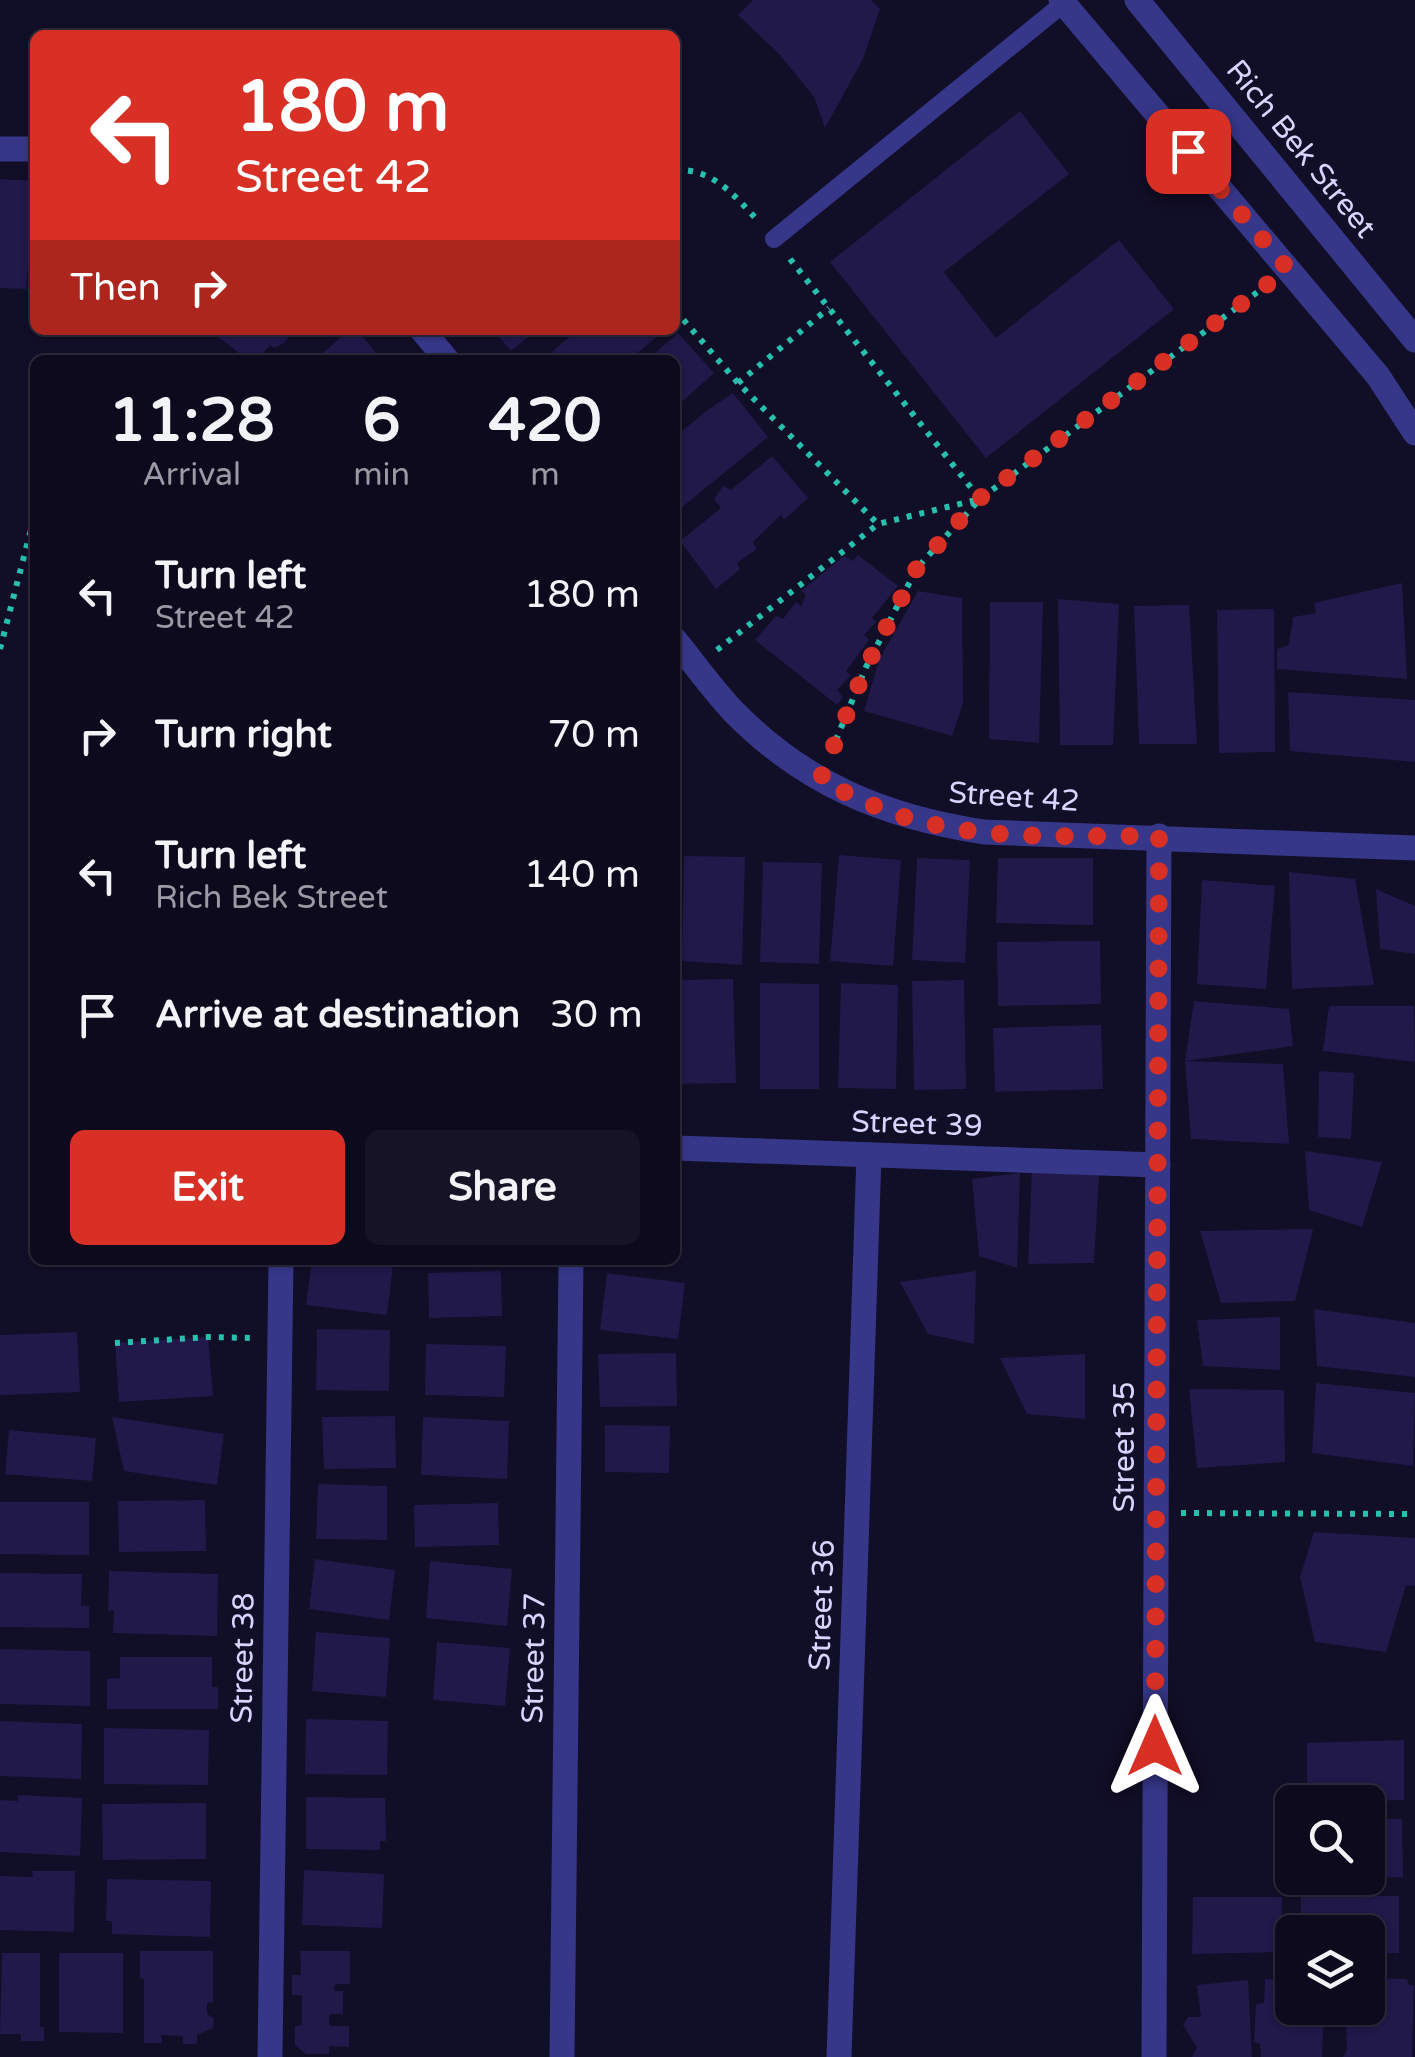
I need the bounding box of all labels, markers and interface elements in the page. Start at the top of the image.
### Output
street label: Rich Bek Street [1218,52,1384,246]
text: 180 m [235,66,449,150]
icon: left [70,70,200,200]
pin [1146,109,1231,194]
icon: arrive [1161,124,1216,179]
text: Street 42 [235,151,432,205]
icon: right [181,260,236,315]
text: Then [70,265,161,311]
text: 11:28 [108,385,275,457]
text: 6 [363,385,400,457]
text: 420 [488,385,602,457]
text: Arrival [142,456,241,494]
text: min [353,456,410,494]
text: m [530,456,560,494]
text: Turn left [155,553,306,599]
icon: left [70,568,125,623]
text: 180 m [524,572,640,618]
text: Street 42 [155,599,295,637]
icon: right [70,708,125,763]
text: Turn right [155,712,332,758]
text: 70 m [548,712,640,758]
street label: Street 42 [947,774,1081,820]
text: Turn left [155,833,306,879]
icon: left [70,848,125,903]
text: 140 m [524,852,640,898]
text: Rich Bek Street [155,879,388,917]
icon: arrive [70,988,125,1043]
text: Arrive at destination [155,992,520,1038]
text: 30 m [550,992,643,1038]
street label: Street 39 [851,1103,983,1145]
button: Exit [70,1130,345,1245]
button: Share [365,1130,640,1245]
street label: Street 35 [1106,1381,1143,1513]
street label: Street 36 [801,1539,843,1671]
street label: Street 38 [223,1592,263,1724]
street label: Street 37 [514,1592,554,1724]
position arrow [1103,1694,1207,1798]
map controls [1275,1785,1385,2025]
button: search [1275,1785,1385,1895]
button: layers [1275,1915,1385,2025]

